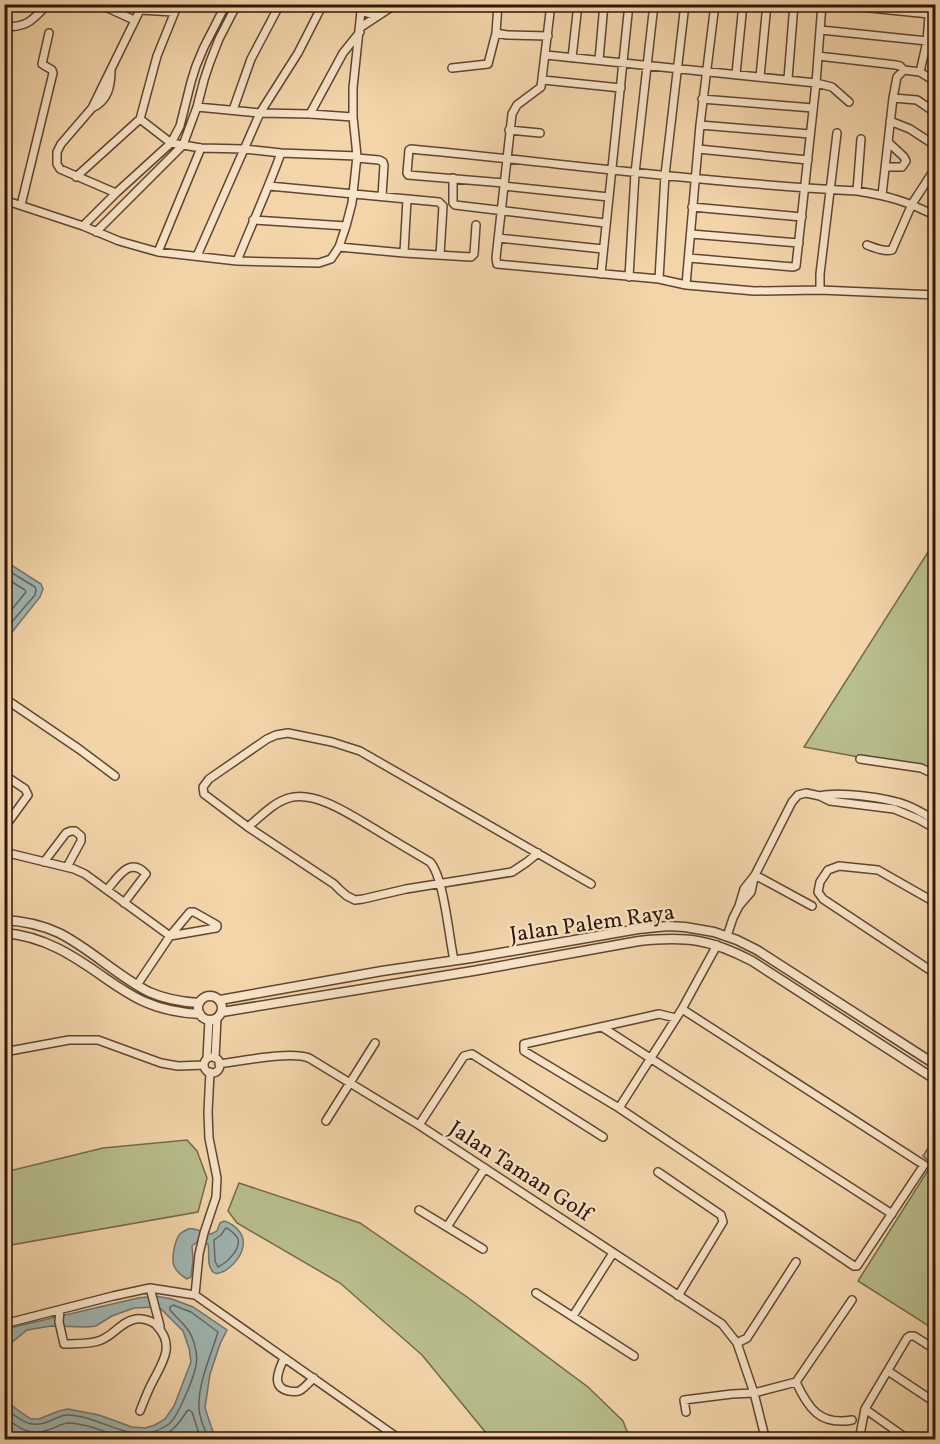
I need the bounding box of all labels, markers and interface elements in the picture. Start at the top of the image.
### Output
street label: Jalan Palem Raya [508,898,677,951]
street label: Jalan Taman Golf [442,1114,599,1231]

